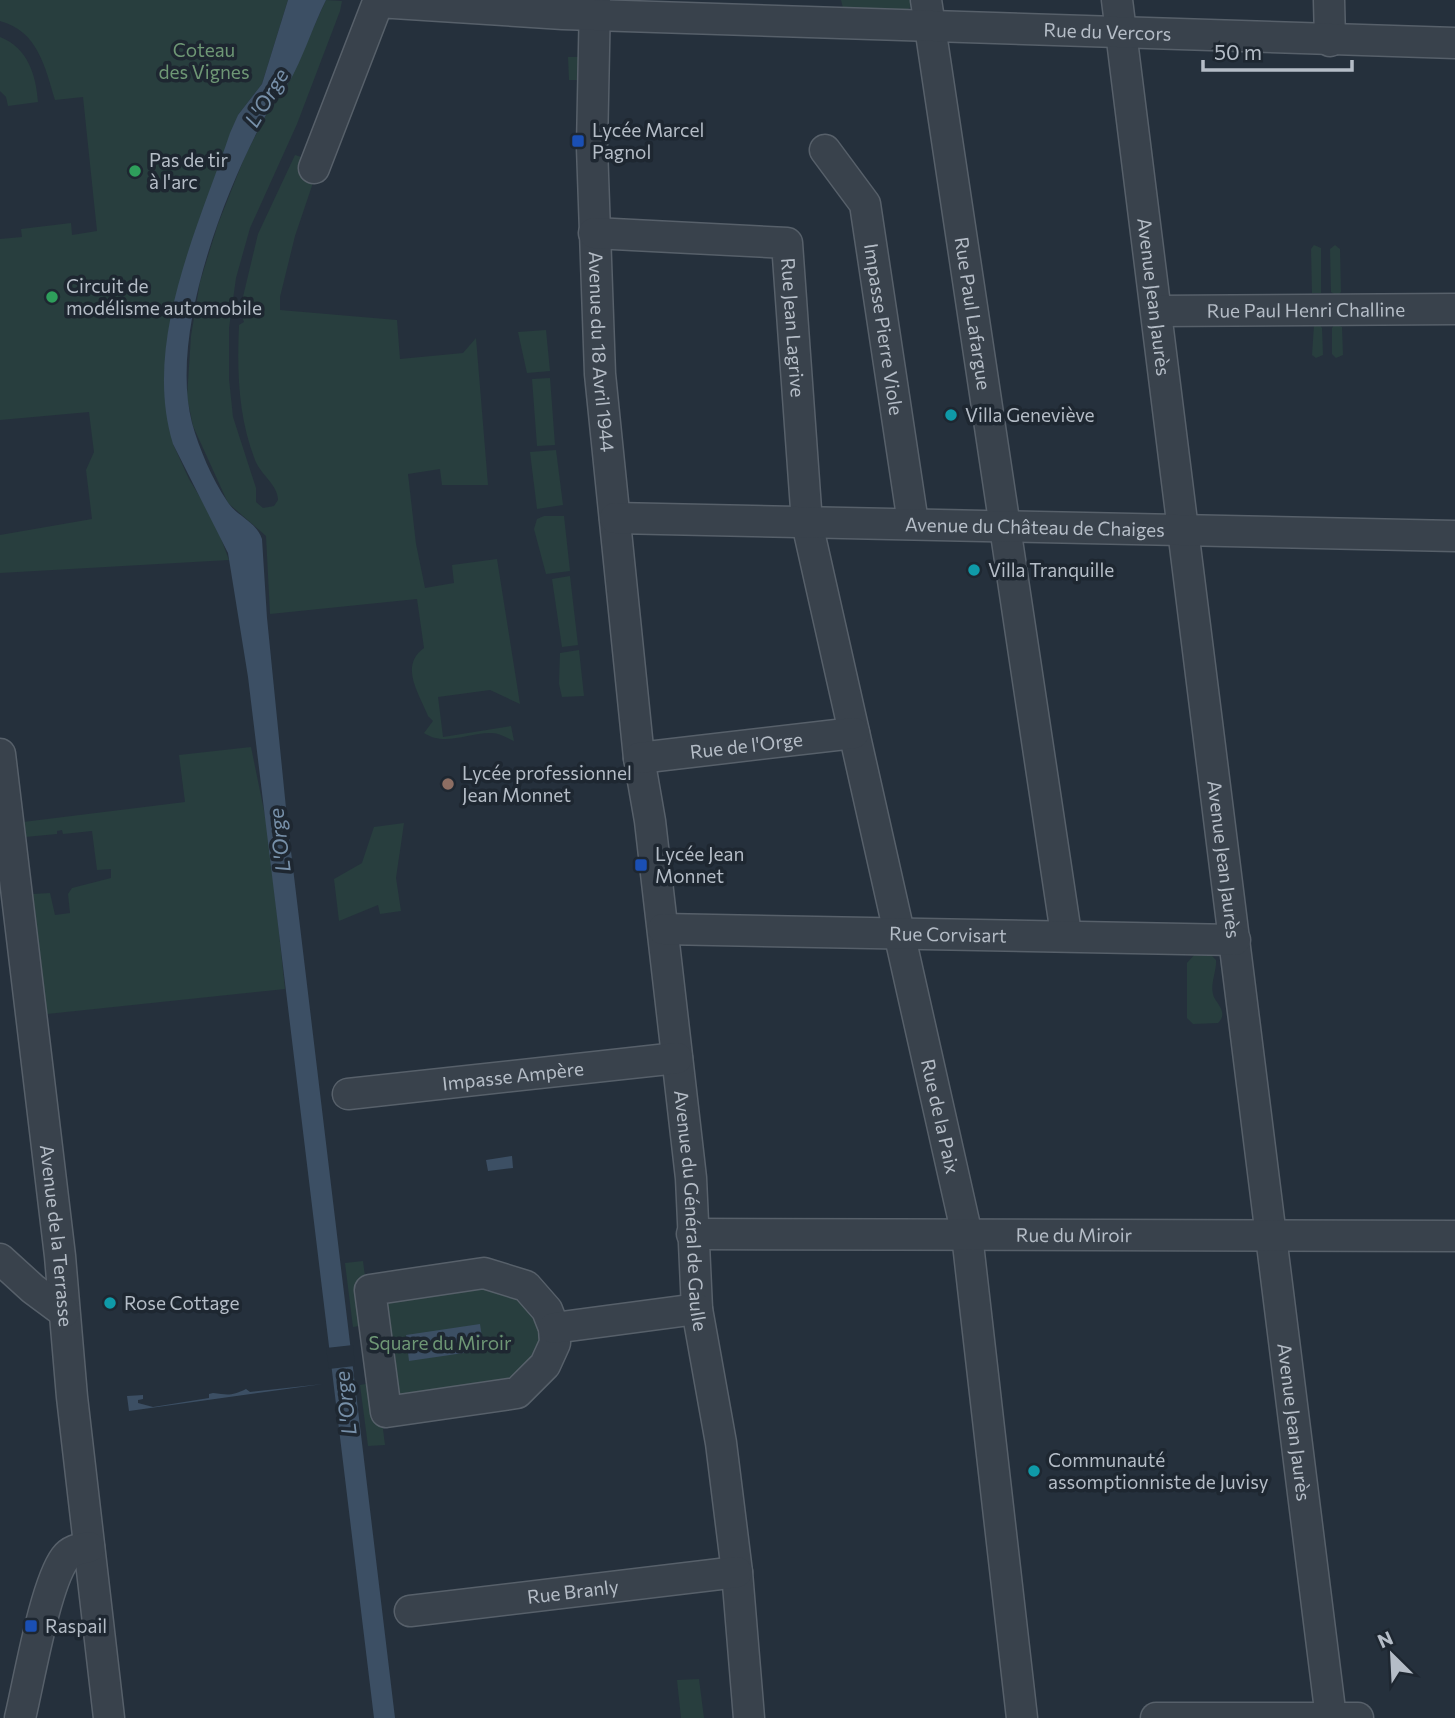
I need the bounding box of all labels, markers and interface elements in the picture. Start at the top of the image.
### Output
street label: Rue du Vercors [1043,18,1172,45]
scale bar [1203,28,1352,72]
park label: Coteau des Vignes [158,38,250,83]
text: 50 m [1214,39,1262,64]
water label: L'Orge [239,63,293,131]
place label: Lycée Marcel Pagnol [592,118,704,163]
marker: Lycée Marcel Pagnol [570,133,586,149]
place label: Pas de tir à l'arc [149,148,228,193]
marker: Pas de tir à l'arc [127,163,143,179]
street label: Avenue Jean Jaurès [1133,216,1176,377]
street label: Rue Paul Lafargue [951,235,996,392]
street label: Impasse Pierre Viole [860,242,909,417]
street label: Avenue du 18 Avril 1944 [585,251,620,453]
street label: Rue Jean Lagrive [777,257,810,398]
place label: Circuit de modélisme automobile [66,274,262,319]
marker: Circuit de modélisme automobile [44,289,60,305]
street label: Rue Paul Henri Challine [1207,297,1405,322]
place label: Villa Geneviève [965,403,1095,426]
marker: Villa Geneviève [943,407,959,423]
street label: Avenue du Château de Chaiges [905,512,1165,541]
place label: Villa Tranquille [988,558,1114,581]
marker: Villa Tranquille [966,562,982,578]
street label: Rue de l'Orge [689,727,804,763]
place label: Lycée professionnel Jean Monnet [462,761,632,806]
marker: Lycée professionnel Jean Monnet [440,776,456,792]
street label: Avenue Jean Jaurès [1203,779,1246,940]
water label: L'Orge [262,807,295,873]
place label: Lycée Jean Monnet [655,842,744,887]
marker: Lycée Jean Monnet [633,857,649,873]
street label: Rue Corvisart [889,921,1007,947]
street label: Impasse Ampère [441,1056,585,1095]
street label: Rue de la Paix [917,1057,965,1176]
street label: Avenue du Général de Gaulle [670,1089,713,1333]
street label: Avenue de la Terrasse [36,1143,78,1328]
street label: Rue du Miroir [1016,1223,1133,1246]
place label: Rose Cottage [124,1291,239,1314]
marker: Rose Cottage [102,1295,118,1311]
park label: Square du Miroir [368,1331,512,1354]
street label: Avenue Jean Jaurès [1273,1342,1316,1502]
water label: L'Orge [328,1370,361,1436]
place label: Communauté assomptionniste de Juvisy [1048,1448,1269,1493]
marker: Communauté assomptionniste de Juvisy [1026,1463,1042,1479]
street label: Rue Branly [526,1574,620,1608]
place label: Raspail [45,1614,107,1637]
marker: Raspail [23,1618,39,1634]
north arrow [1357,1620,1427,1690]
text: N [1374,1626,1396,1652]

